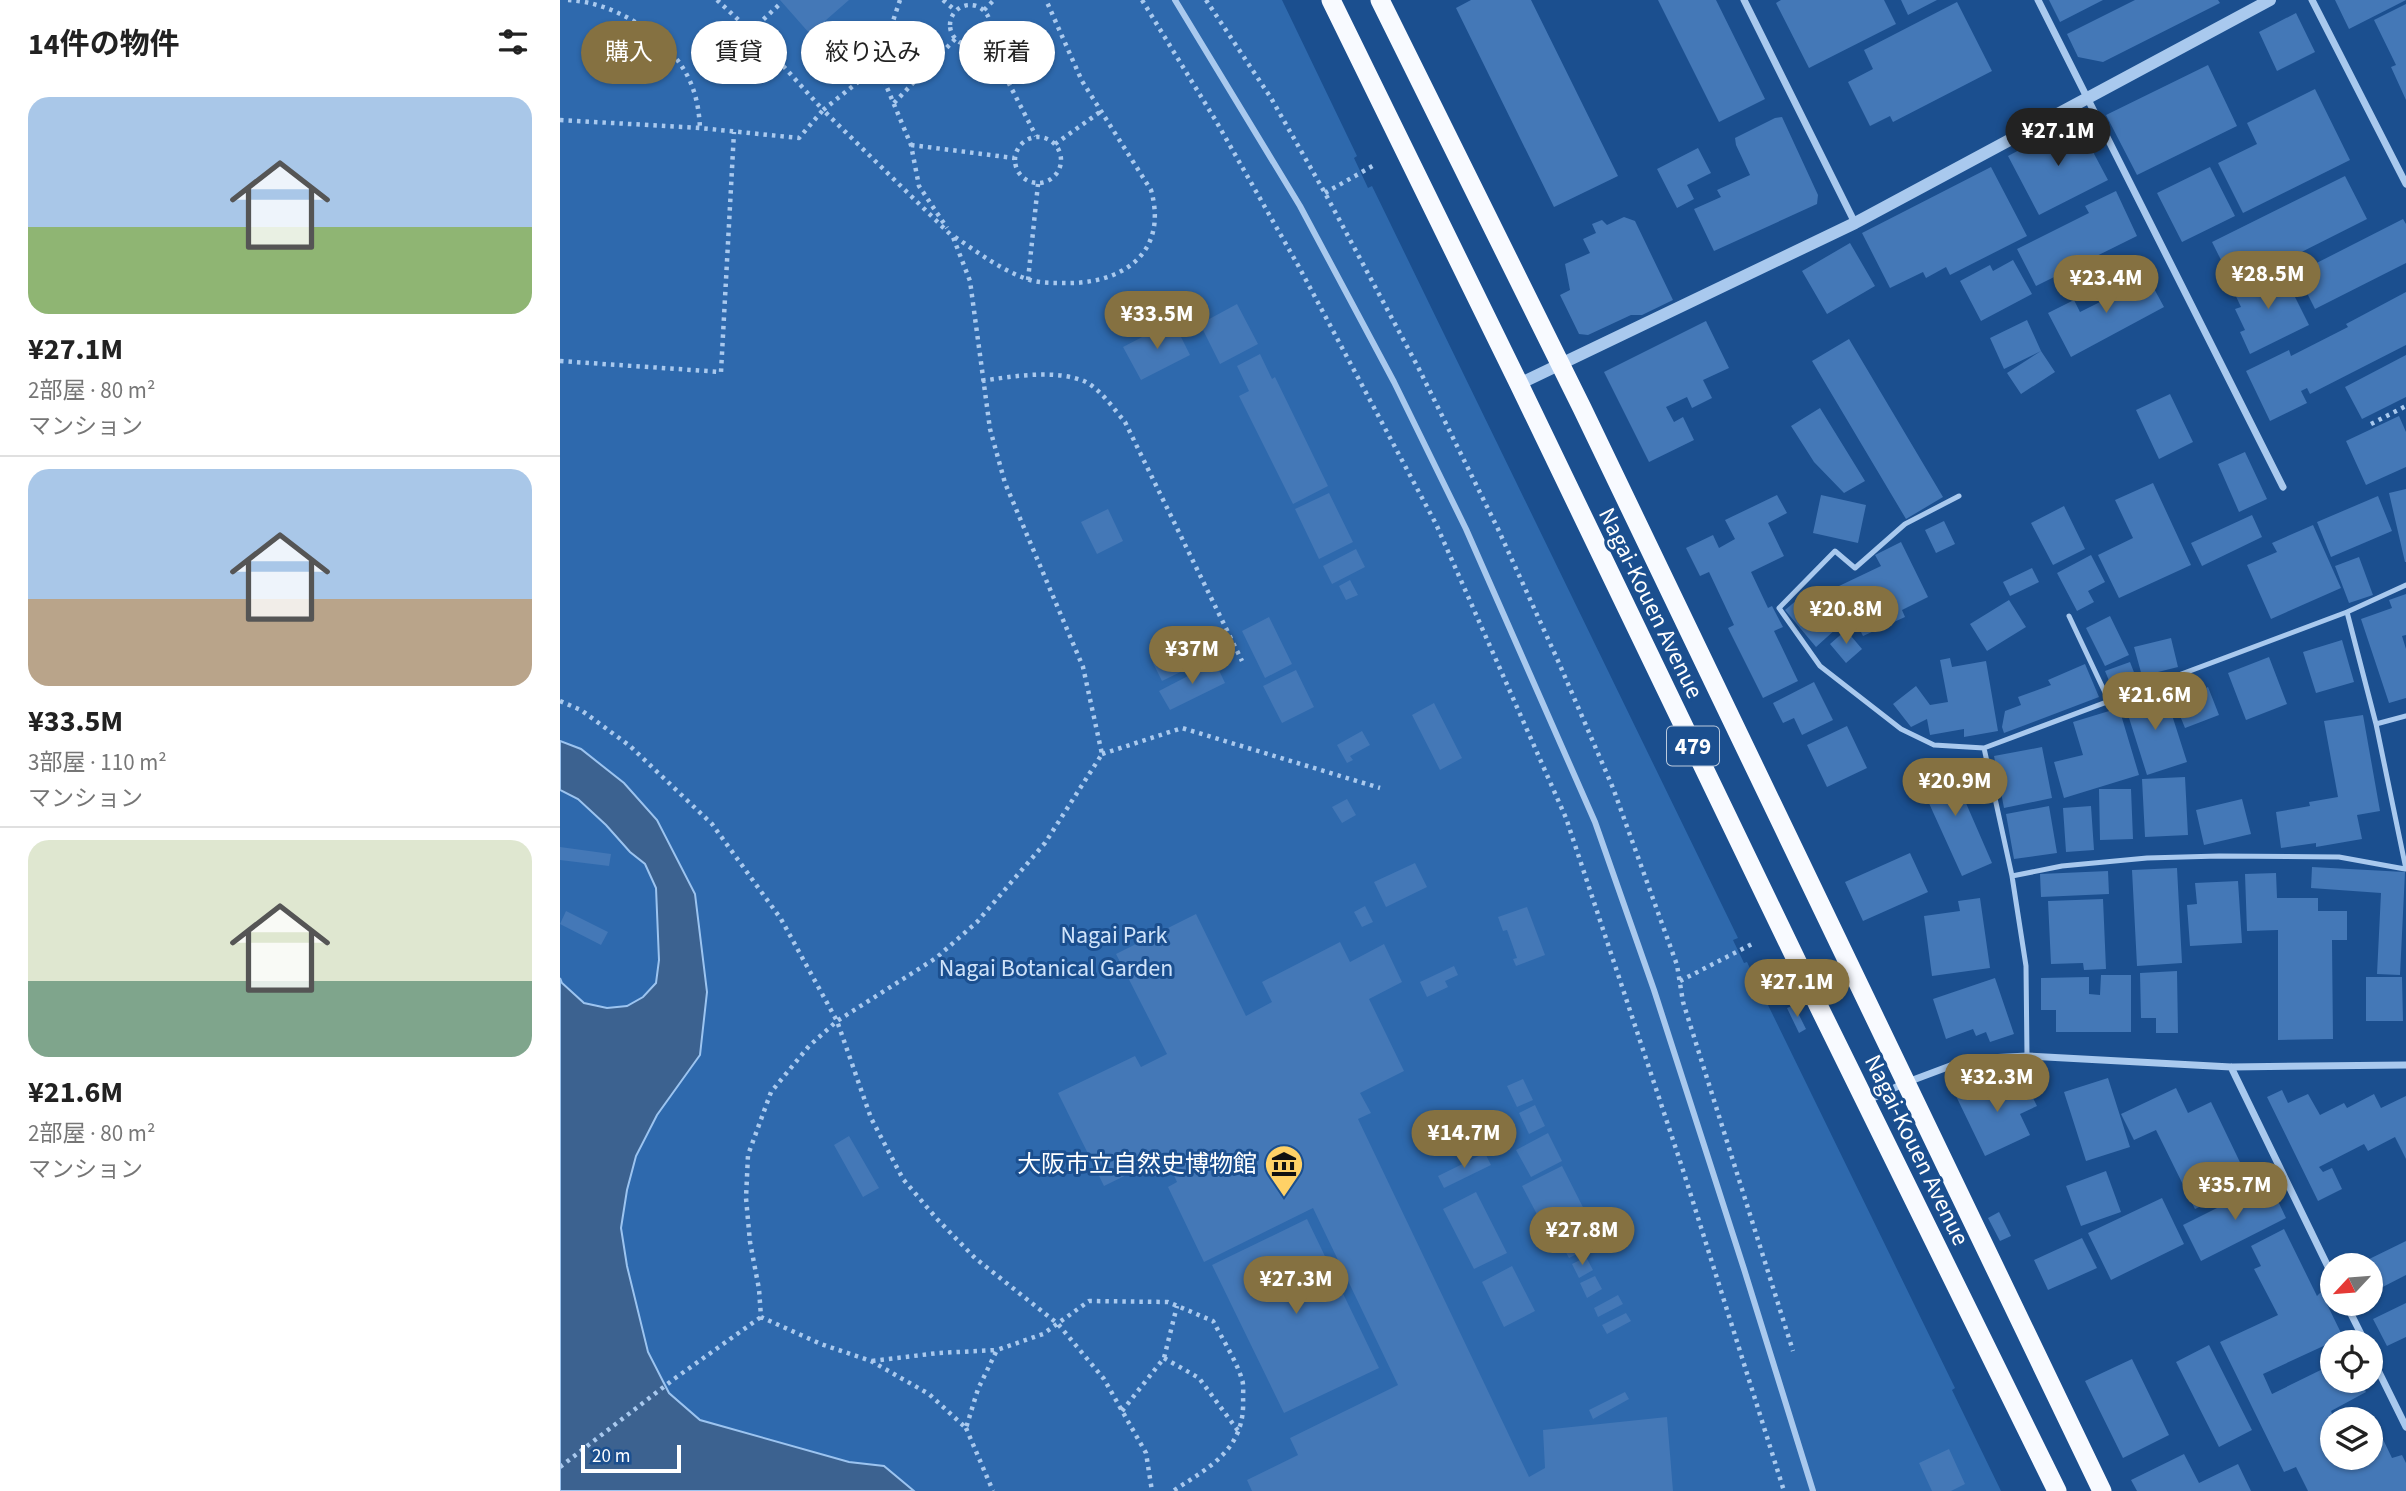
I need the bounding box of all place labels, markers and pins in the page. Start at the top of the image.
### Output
pin: ¥27.1M [2001,108,2115,168]
pin: ¥28.5M [2211,252,2325,311]
pin: ¥23.4M [2049,256,2163,315]
pin: ¥33.5M [1100,292,1214,351]
pin: ¥20.8M [1789,586,1903,646]
pin: ¥37M [1151,626,1233,686]
pin: ¥21.6M [2098,672,2212,732]
pin: ¥20.9M [1898,758,2012,818]
pin: ¥27.1M [1740,960,1854,1019]
pin: ¥32.3M [1940,1054,2054,1114]
pin: ¥14.7M [1407,1110,1521,1170]
museum icon: 大阪市立自然史博物館 [1263,1143,1305,1198]
place label: 大阪市立自然史博物館 [1017,1147,1257,1182]
pin: ¥35.7M [2178,1162,2292,1222]
pin: ¥27.8M [1525,1208,1639,1267]
pin: ¥27.3M [1239,1256,1353,1316]

